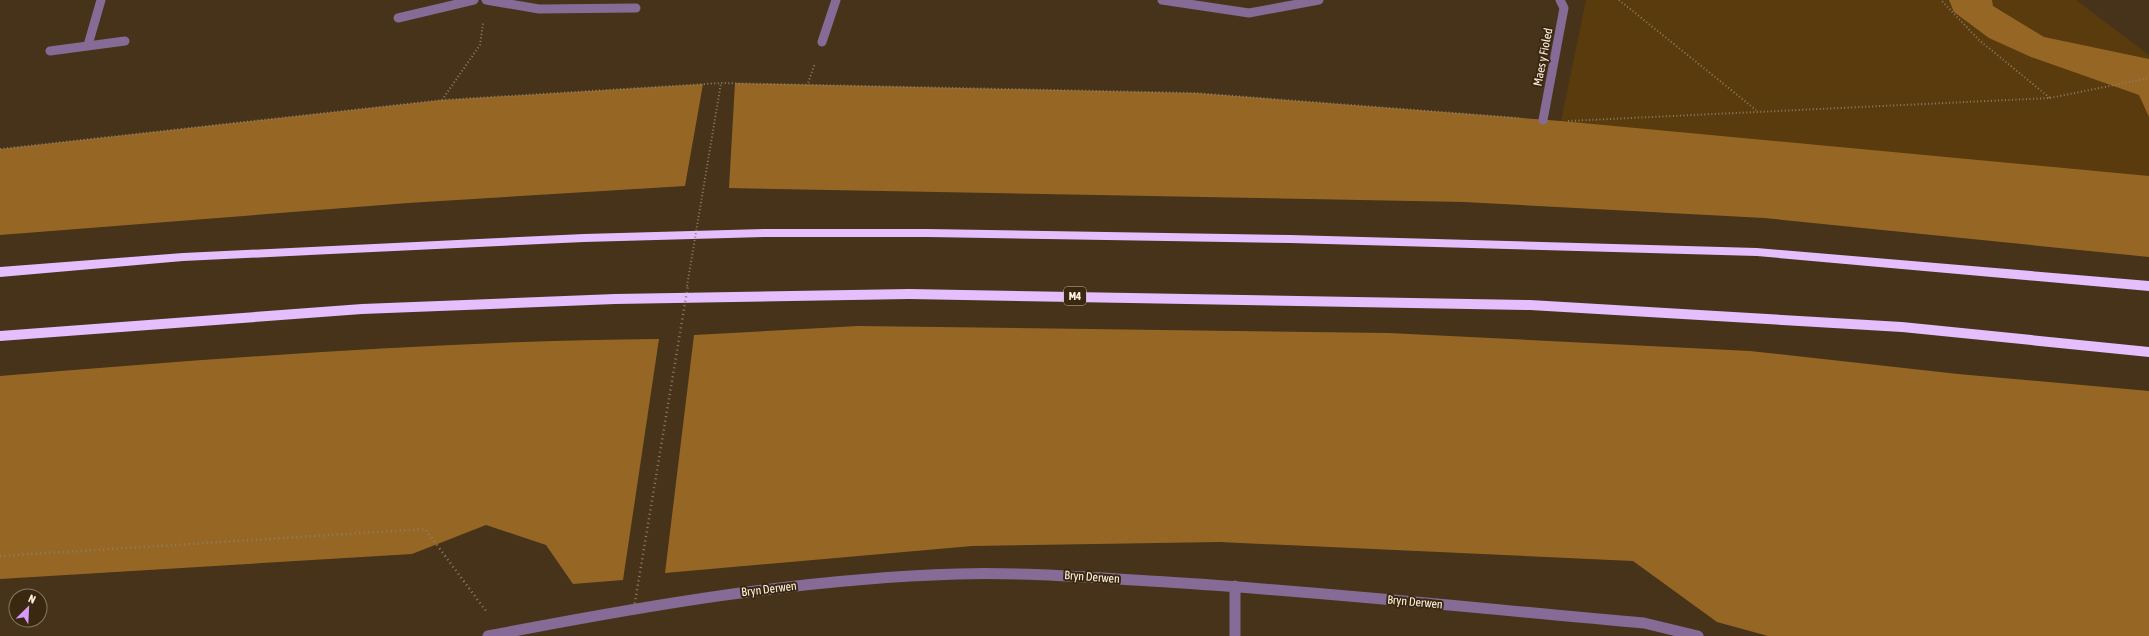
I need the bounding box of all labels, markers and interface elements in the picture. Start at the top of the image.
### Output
street label: Maes y Fioled [1531,27,1555,87]
road number: M4 [1064,287,1086,305]
street label: Bryn Derwen [1064,568,1120,586]
street label: Bryn Derwen [741,579,797,599]
north arrow [8,588,48,628]
text: N [27,592,37,606]
street label: Bryn Derwen [1387,593,1443,611]

